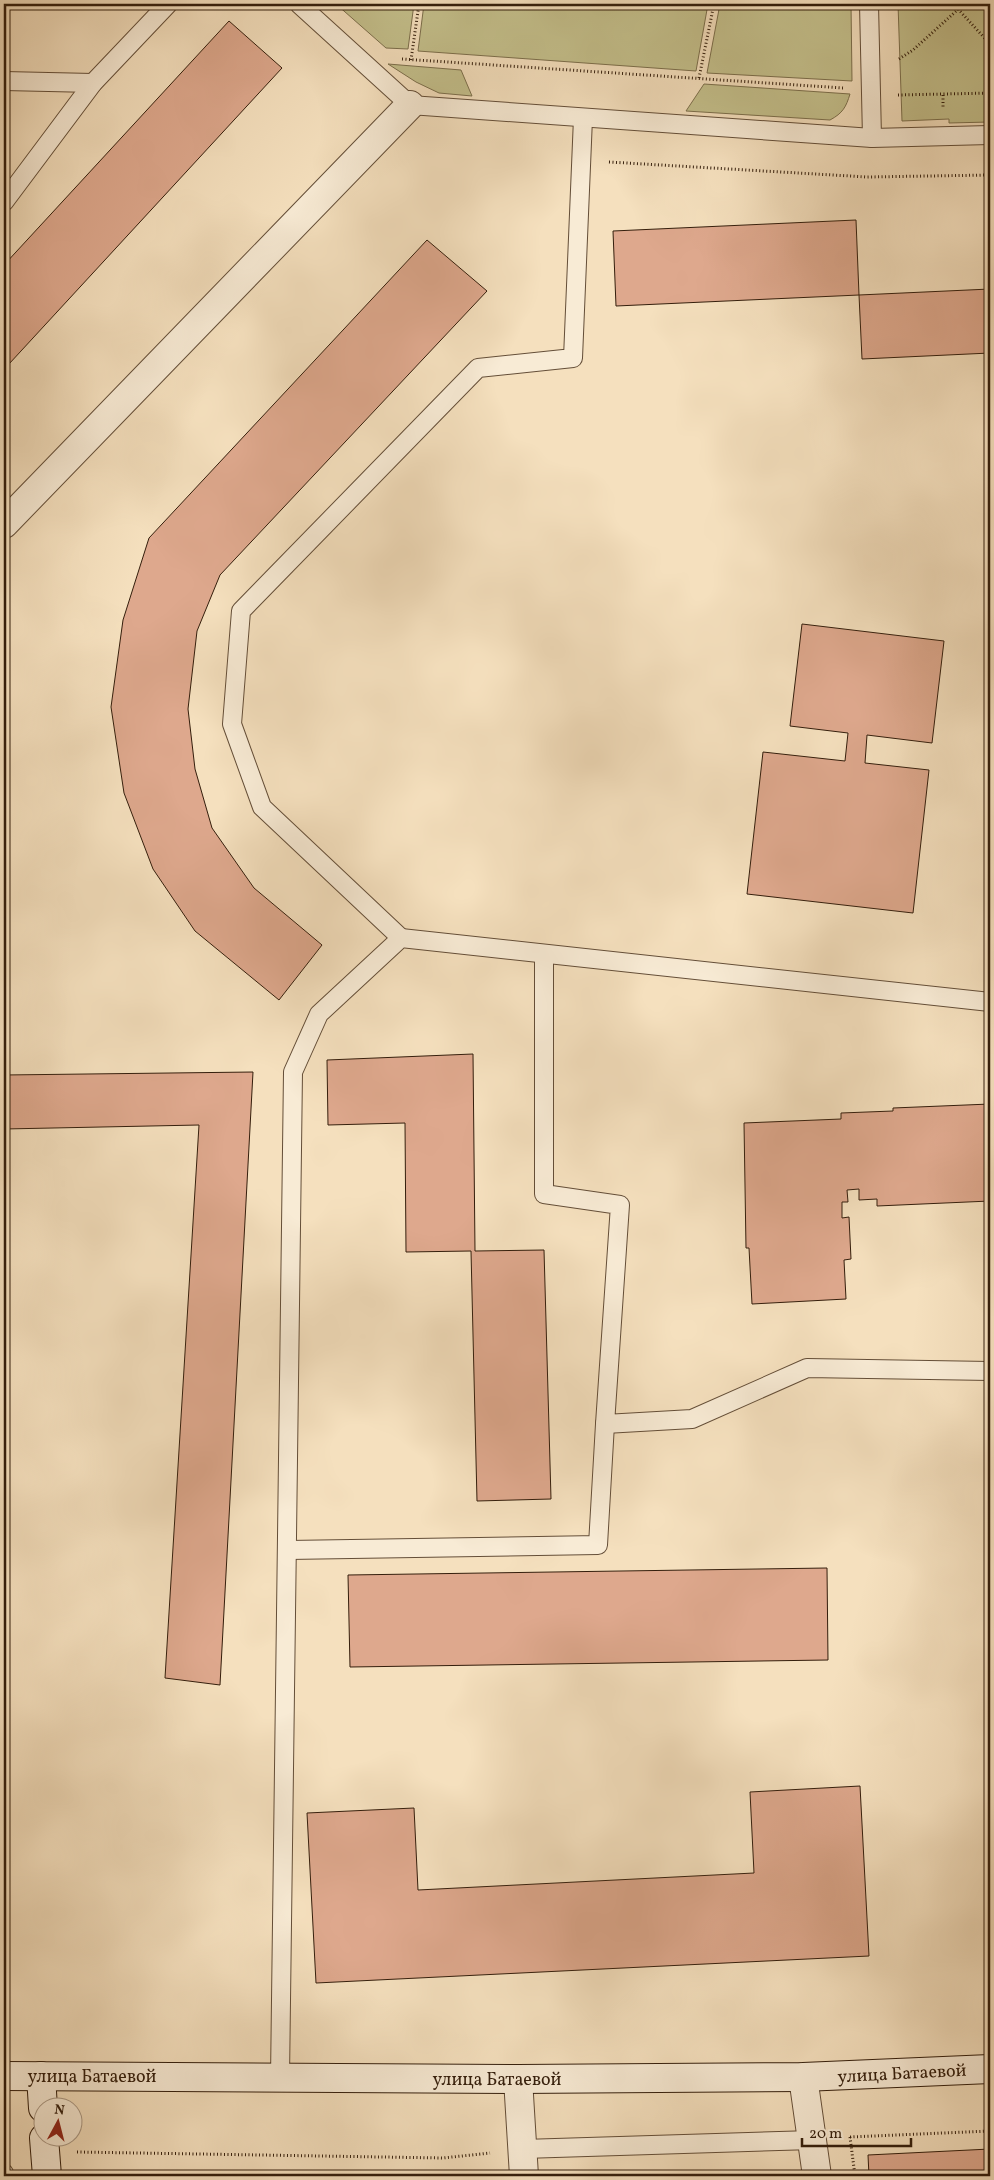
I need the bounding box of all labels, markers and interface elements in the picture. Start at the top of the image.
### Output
street label: улица Батаевой [837,2059,967,2090]
street label: улица Батаевой [27,2065,157,2090]
street label: улица Батаевой [432,2068,562,2093]
north arrow [32,2098,82,2148]
text: N [53,2101,66,2121]
scale bar [802,2115,910,2147]
text: 20 m [809,2124,842,2145]

